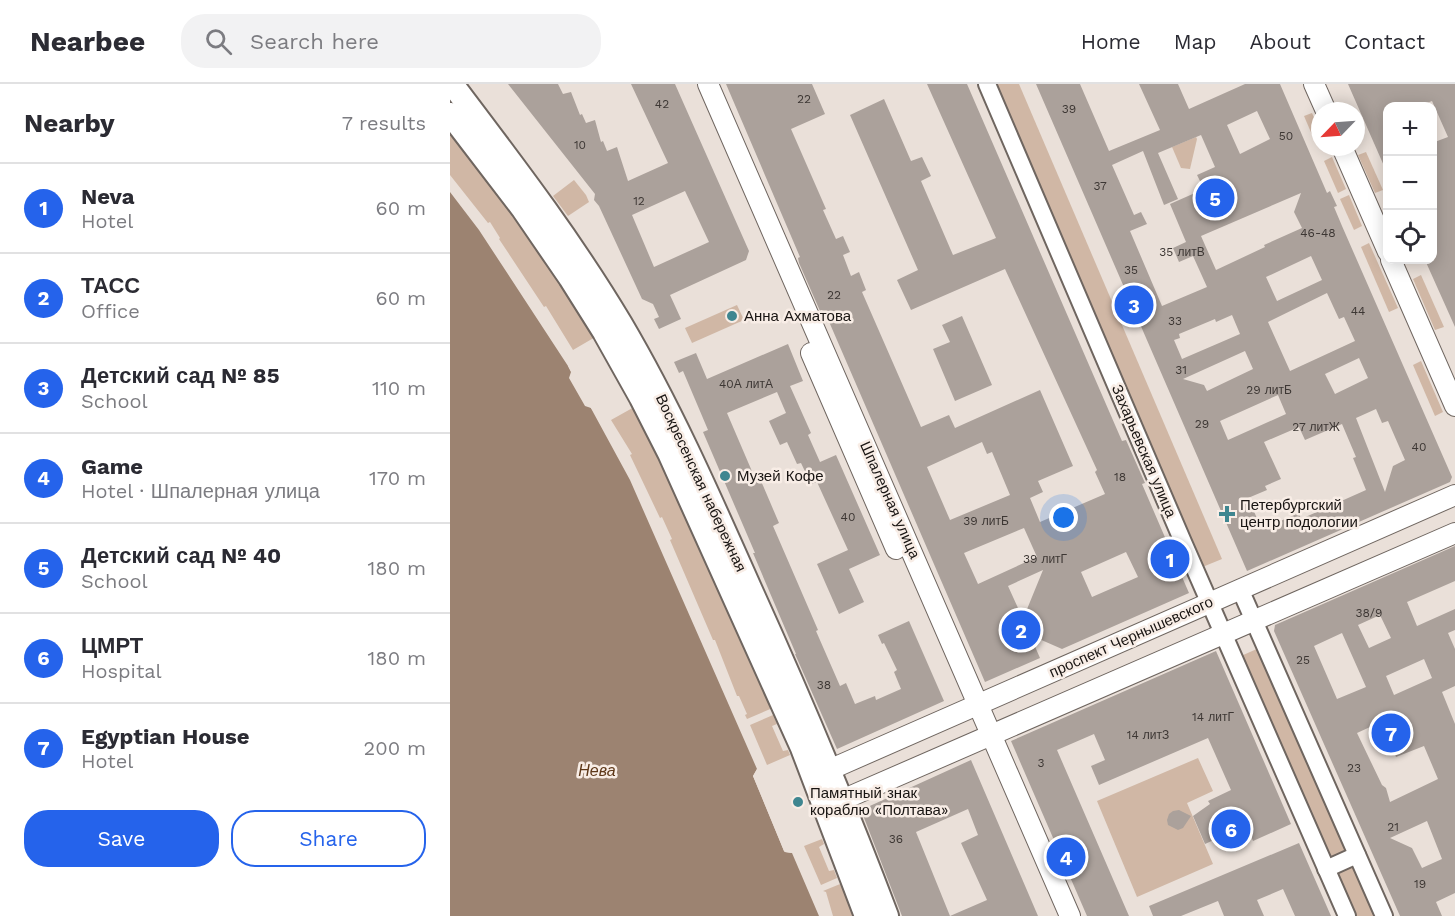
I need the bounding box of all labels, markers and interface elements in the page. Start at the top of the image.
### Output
search box [181,14,601,68]
text: Nearbee [30,25,145,58]
icon: search [202,25,235,58]
text: Search here [250,29,379,54]
text: Home [1081,29,1141,54]
text: Map [1174,29,1217,54]
text: About [1250,29,1311,54]
text: Contact [1344,29,1425,54]
house number: 22 [797,92,811,106]
house number: 42 [655,97,669,111]
house number: 39 [1062,102,1076,116]
north arrow [1311,102,1365,156]
map controls [1383,102,1437,264]
button: + [1383,102,1437,156]
text: Nearby [24,108,115,138]
text: 7 results [342,111,426,135]
house number: 50 [1279,129,1293,143]
house number: 10 [574,138,586,152]
button: − [1383,156,1437,210]
pin: 5 [1196,176,1234,220]
house number: 37 [1093,179,1107,193]
text: Neva [81,184,134,209]
house number: 12 [633,194,645,208]
text: 1 [39,196,48,220]
text: 60 m [376,196,426,220]
text: Hotel [81,209,133,233]
button: locate [1383,210,1437,264]
house number: 46-48 [1300,226,1336,240]
house number: 35 литВ [1159,245,1205,259]
house number: 35 [1124,263,1138,277]
text: ТАСС [81,273,140,298]
pin: 3 [1114,282,1154,328]
text: 2 [38,286,49,310]
text: 60 m [376,286,426,310]
house number: 22 [827,288,841,302]
text: Office [81,299,140,323]
house number: 44 [1351,304,1365,318]
place label: Анна Ахматова [744,307,852,325]
marker: Анна Ахматова [725,309,739,323]
house number: 33 [1168,314,1182,328]
text: Детский сад № 85 [81,363,279,388]
house number: 31 [1175,363,1187,377]
text: 3 [38,376,49,400]
text: 110 m [372,376,426,400]
house number: 40А литА [719,377,773,391]
street label: Захарьевская улица [1108,382,1180,521]
house number: 29 литБ [1246,383,1292,397]
text: School [81,389,148,413]
street label: Воскресенская набережная [652,391,750,575]
house number: 29 [1195,417,1209,431]
house number: 27 литЖ [1292,420,1340,434]
street label: Шпалерная улица [856,438,924,562]
house number: 40 [1412,440,1426,454]
text: Game [81,454,143,479]
text: 4 [37,466,50,490]
text: 170 m [369,466,426,490]
place label: Музей Кофе [737,467,823,485]
marker: Музей Кофе [718,469,732,483]
house number: 18 [1114,470,1126,484]
text: Hotel · Шпалерная улица [81,479,320,503]
place label: Петербургский центр подологии [1240,496,1358,531]
your location [1049,503,1078,532]
marker: Петербургский центр подологии [1218,505,1236,523]
house number: 40 [841,510,855,524]
house number: 39 литБ [963,514,1009,528]
pin: 1 [1150,536,1190,582]
text: Детский сад № 40 [81,543,281,568]
house number: 39 литГ [1023,552,1068,566]
text: 5 [38,556,49,580]
text: 180 m [368,556,426,580]
text: School [81,569,148,593]
street label: проспект Чернышевского [1046,593,1216,681]
house number: 38/9 [1355,606,1383,620]
pin: 2 [1002,608,1040,652]
text: ЦМРТ [81,633,143,658]
text: 6 [37,646,50,670]
text: 180 m [368,646,426,670]
house number: 25 [1296,653,1310,667]
text: Hospital [81,659,162,683]
house number: 38 [817,678,831,692]
house number: 14 литГ [1192,710,1234,724]
pin: 7 [1372,710,1410,756]
text: Egyptian House [81,724,249,749]
house number: 14 литЗ [1127,728,1169,742]
text: 7 [37,736,50,760]
text: 200 m [364,736,426,760]
text: Hotel [81,749,133,773]
house number: 3 [1038,756,1045,770]
water label: Нева [578,761,616,780]
house number: 23 [1347,761,1361,775]
place label: Памятный знак кораблю «Полтава» [810,784,948,819]
marker: Памятный знак кораблю «Полтава» [791,795,805,809]
pin: 6 [1212,806,1250,852]
button: Save [24,810,219,867]
button: Share [231,810,426,867]
house number: 21 [1387,820,1399,834]
house number: 36 [889,832,903,846]
pin: 4 [1046,834,1086,880]
house number: 19 [1414,877,1426,891]

